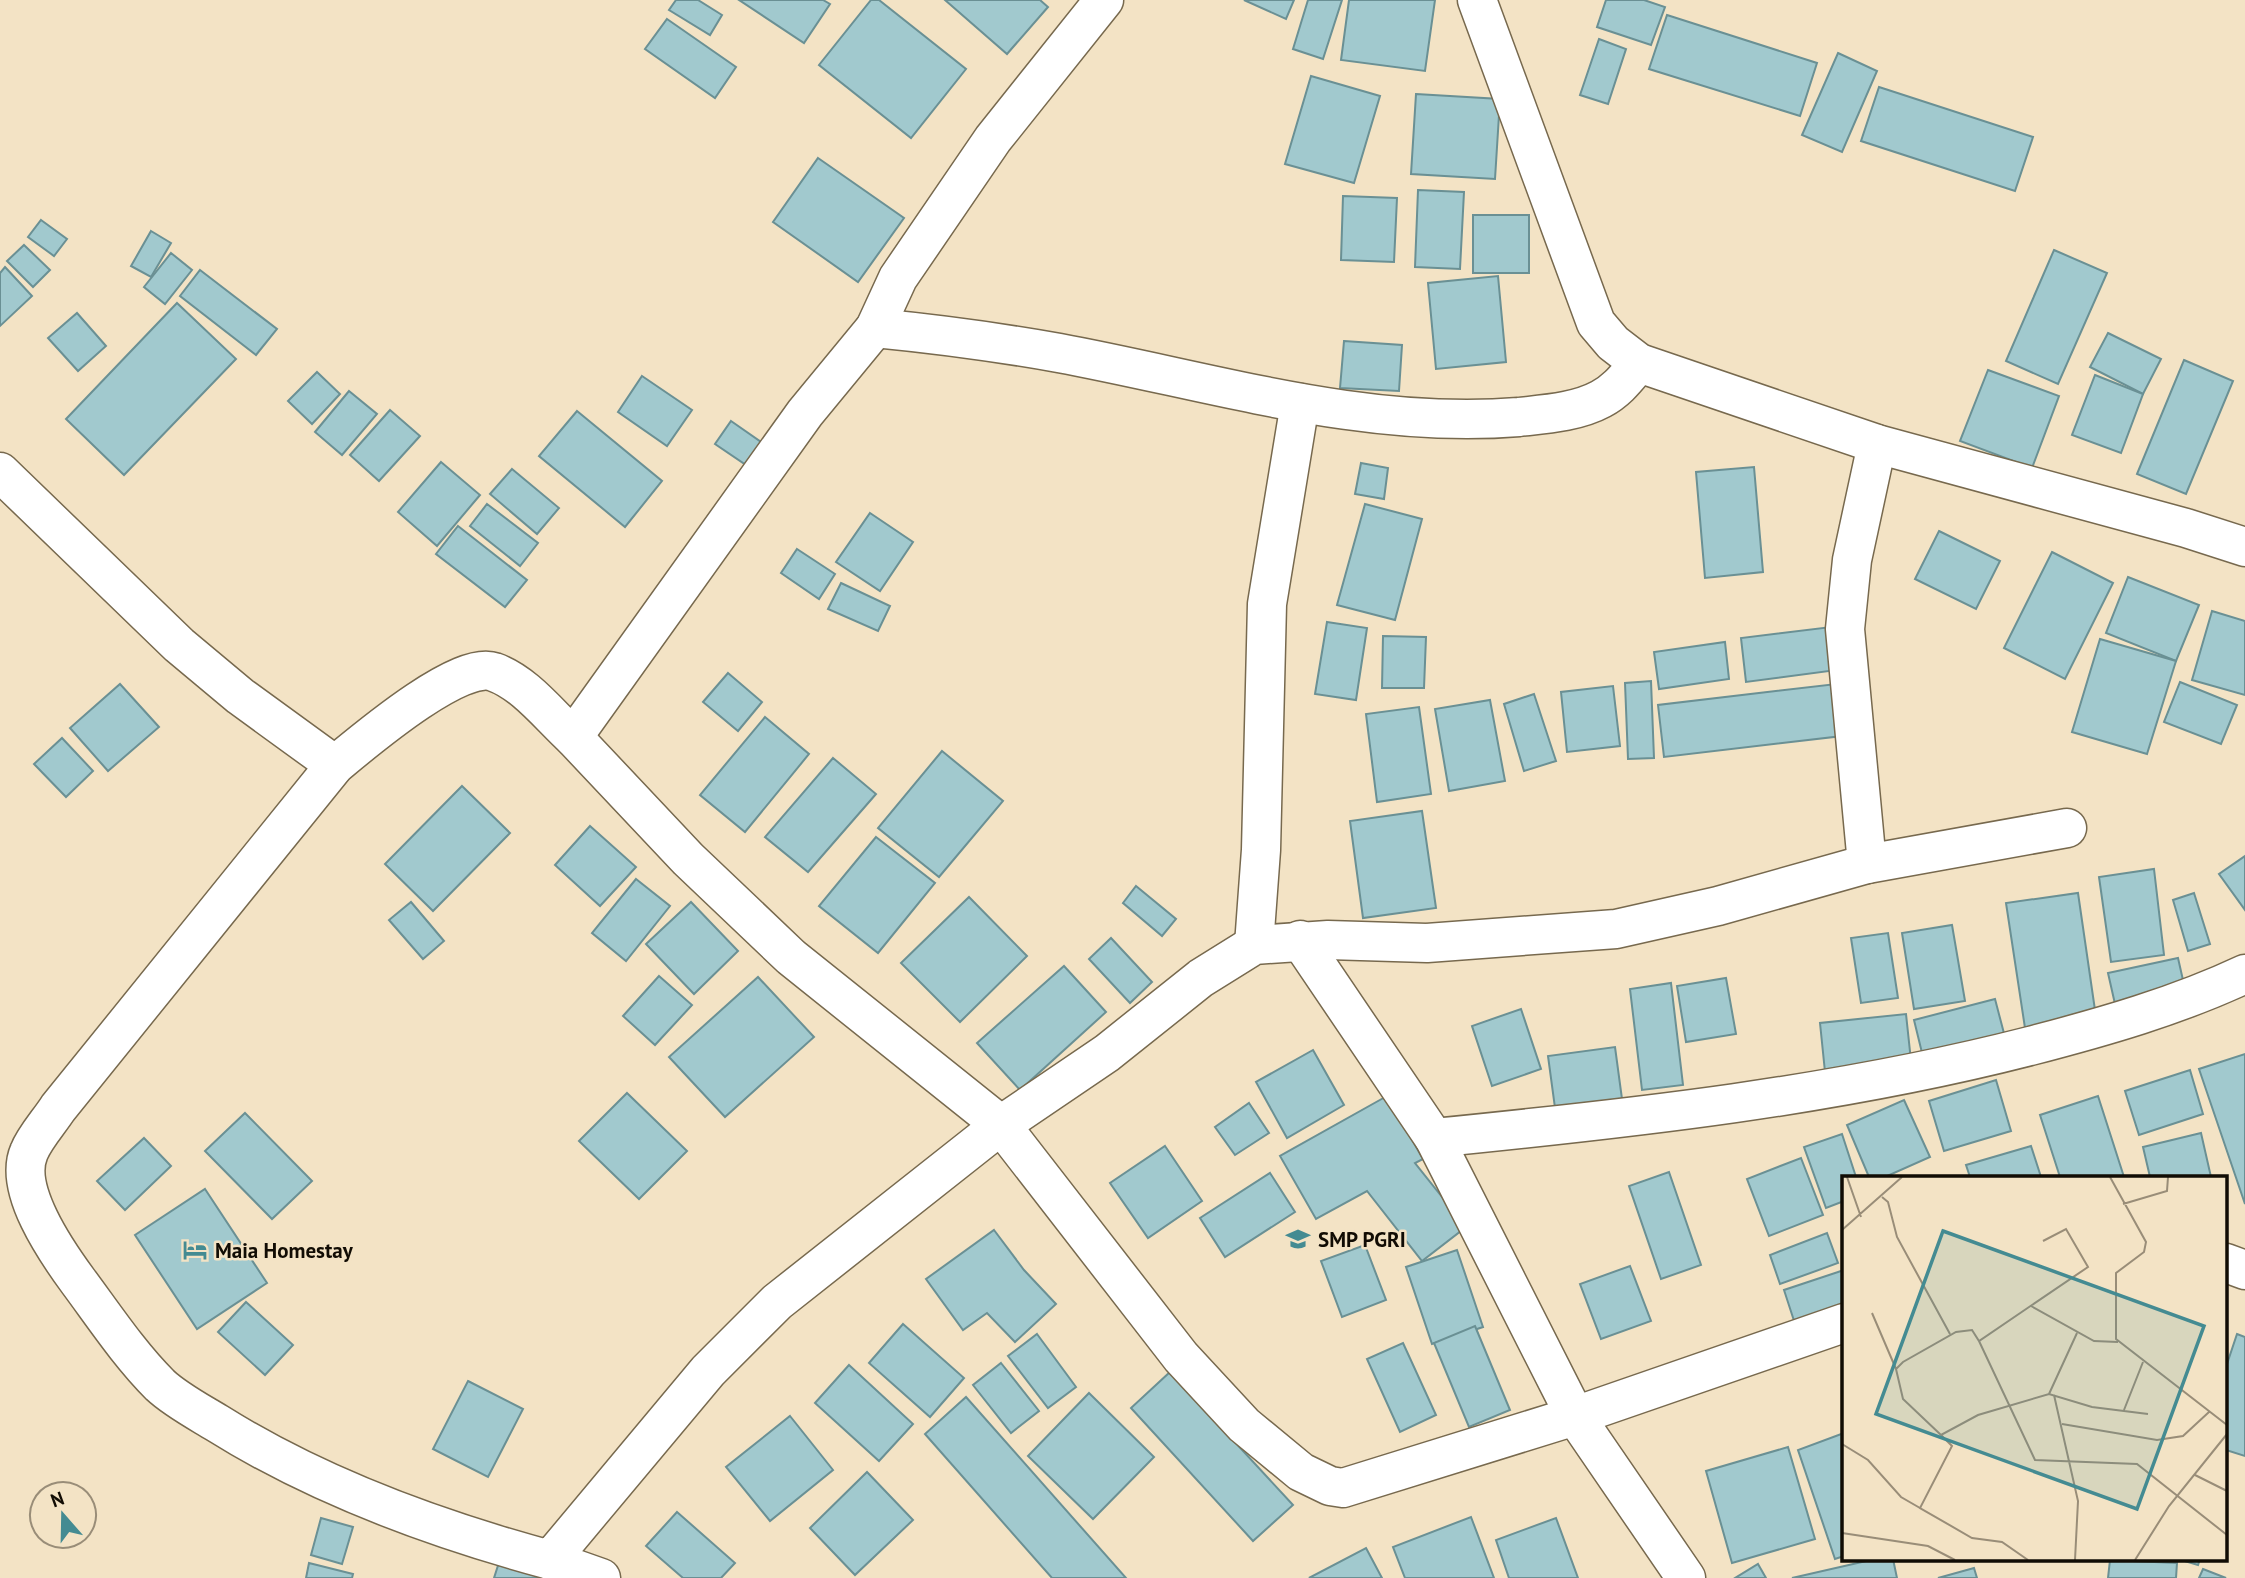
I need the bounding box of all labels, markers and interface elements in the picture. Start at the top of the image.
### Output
inset map [1842,1176,2228,1560]
school or university icon: SMP PGRI [1284,1225,1312,1253]
place label: SMP PGRI [1318,1226,1406,1253]
hotel icon: Maia Homestay [181,1236,209,1264]
place label: Maia Homestay [215,1237,354,1264]
north arrow [28,1480,98,1550]
text: N [47,1486,67,1512]

